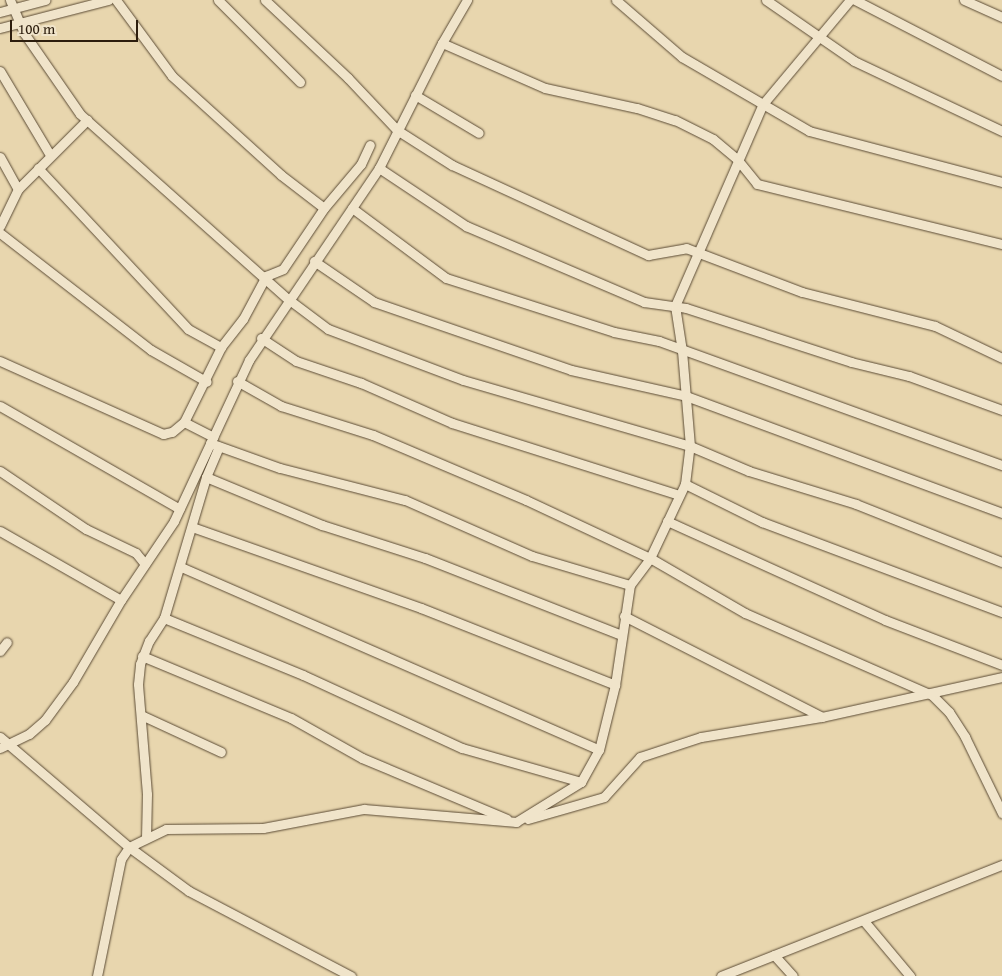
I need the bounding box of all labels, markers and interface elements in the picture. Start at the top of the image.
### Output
scale bar [12,10,140,42]
text: 100 m [18,18,55,39]

